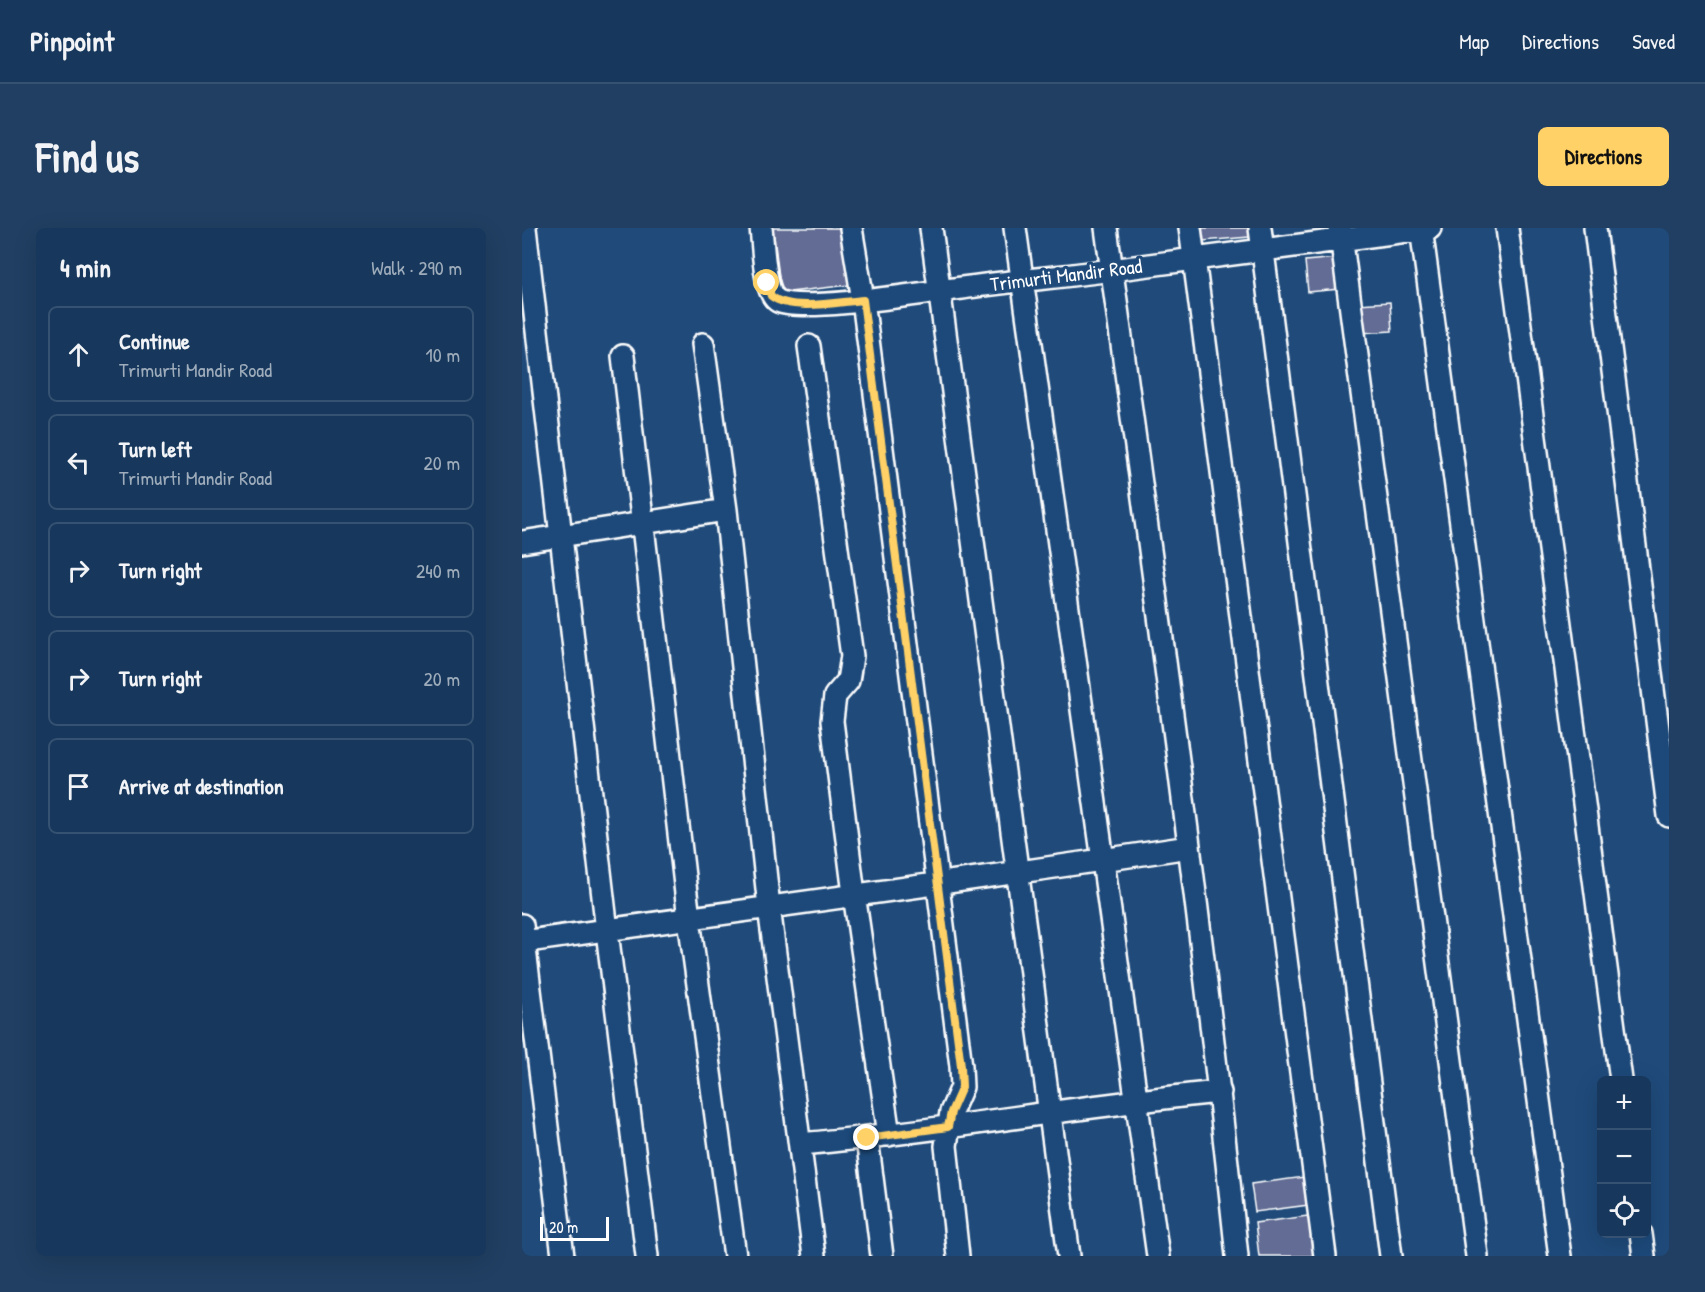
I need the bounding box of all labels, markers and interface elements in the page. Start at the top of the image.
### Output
text: Pinpoint [30,22,114,60]
text: Map [1459,27,1489,56]
text: Directions [1522,27,1599,56]
text: Saved [1632,27,1675,56]
button: Directions [1538,127,1669,186]
text: Find us [36,128,139,185]
text: 4 min [60,250,111,285]
street label: Trimurti Mandir Road [988,252,1144,297]
text: Walk · 290 m [371,254,462,281]
route start [753,269,779,295]
text: Continue [119,326,190,356]
icon: ahead [62,338,95,371]
text: 10 m [426,341,460,368]
text: Trimurti Mandir Road [119,356,272,383]
text: Turn left [119,434,192,464]
icon: left [62,446,95,479]
text: 20 m [423,449,460,476]
text: Trimurti Mandir Road [119,464,272,491]
icon: right [62,554,95,587]
text: Turn right [119,555,202,585]
text: 240 m [416,557,460,584]
icon: right [62,662,95,695]
text: Turn right [119,663,202,693]
text: 20 m [423,665,460,692]
icon: arrive [62,770,95,803]
text: Arrive at destination [119,771,284,801]
map controls [1597,1076,1651,1238]
button: + [1597,1076,1651,1130]
route end [853,1124,879,1150]
button: − [1597,1130,1651,1184]
button: locate [1597,1184,1651,1238]
scale bar [540,1214,609,1242]
text: 20 m [549,1216,578,1238]

